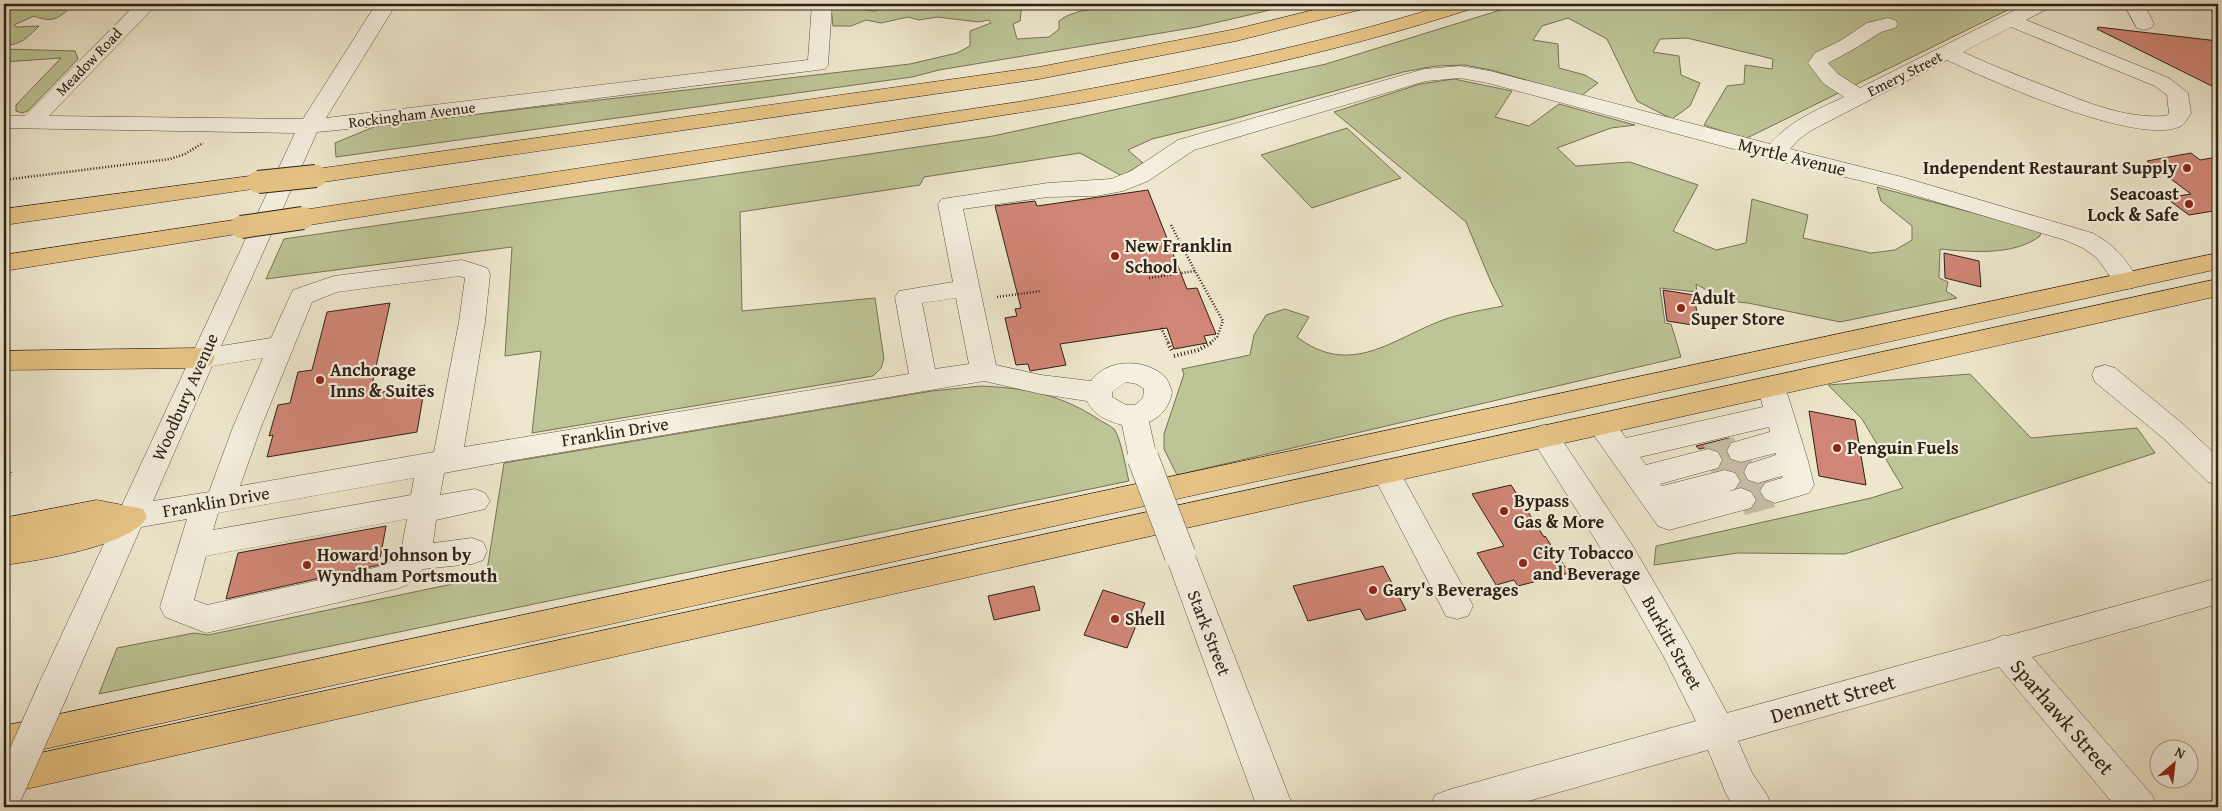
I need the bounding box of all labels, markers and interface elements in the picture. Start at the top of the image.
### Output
street label: Meadow Road [51,23,126,100]
street label: Emery Street [1864,45,1947,101]
street label: Rockingham Avenue [347,96,477,133]
street label: Myrtle Avenue [1735,130,1849,183]
place label: Independent Restaurant Supply [1923,154,2178,181]
marker: Independent Restaurant Supply [2181,162,2193,174]
place label: Seacoast Lock & Safe [2087,180,2179,228]
marker: Seacoast Lock & Safe [2183,198,2195,210]
place label: New Franklin School [1125,232,1232,280]
marker: New Franklin School [1109,250,1121,262]
place label: Adult Super Store [1691,284,1785,332]
marker: Adult Super Store [1675,302,1687,314]
street label: Woodbury Avenue [144,329,225,465]
place label: Anchorage Inns & Suites [330,356,435,404]
marker: Anchorage Inns & Suites [314,374,326,386]
street label: Franklin Drive [559,410,671,453]
place label: Penguin Fuels [1847,434,1959,461]
marker: Penguin Fuels [1831,442,1843,454]
street label: Franklin Drive [160,479,272,524]
place label: Bypass Gas & More [1514,487,1605,535]
marker: Bypass Gas & More [1498,505,1510,517]
place label: City Tobacco and Beverage [1533,539,1641,587]
place label: Howard Johnson by Wyndham Portsmouth [317,541,498,589]
marker: City Tobacco and Beverage [1517,557,1529,569]
marker: Howard Johnson by Wyndham Portsmouth [301,559,313,571]
place label: Gary's Beverages [1383,576,1519,603]
marker: Gary's Beverages [1367,584,1379,596]
street label: Stark Street [1181,586,1238,680]
street label: Burkitt Street [1635,591,1710,695]
place label: Shell [1125,605,1166,632]
marker: Shell [1109,613,1121,625]
street label: Sparhawk Street [2003,652,2122,782]
street label: Dennett Street [1767,666,1900,731]
north arrow [2150,738,2200,788]
text: N [2171,741,2189,764]

